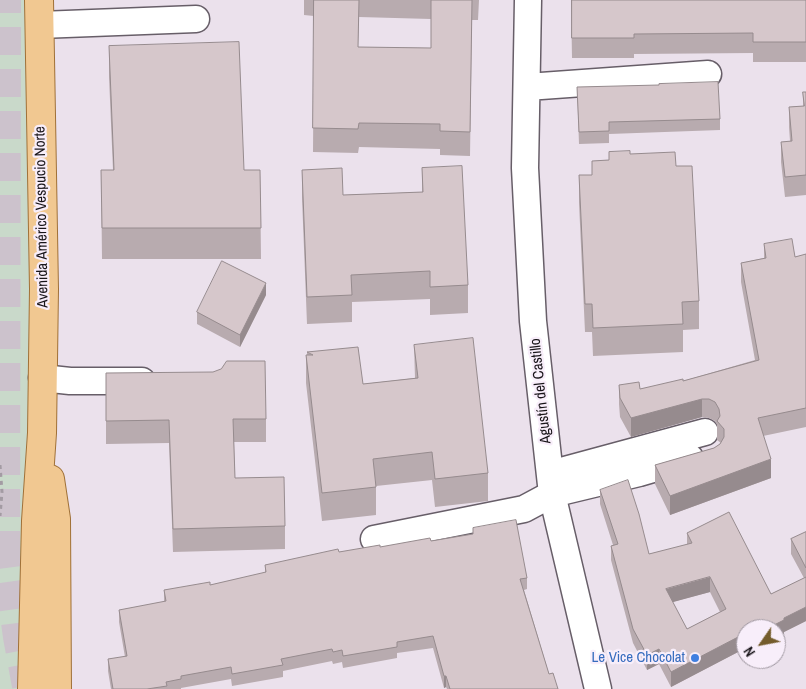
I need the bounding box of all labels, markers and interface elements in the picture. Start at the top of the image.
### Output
street label: Avenida Américo Vespucio Norte [31,126,53,308]
street label: Agustín del Castillo [527,337,555,445]
north arrow [736,619,786,669]
text: N [739,643,759,660]
place label: Le Vice Chocolat [592,649,685,667]
marker: Le Vice Chocolat [689,652,701,664]

